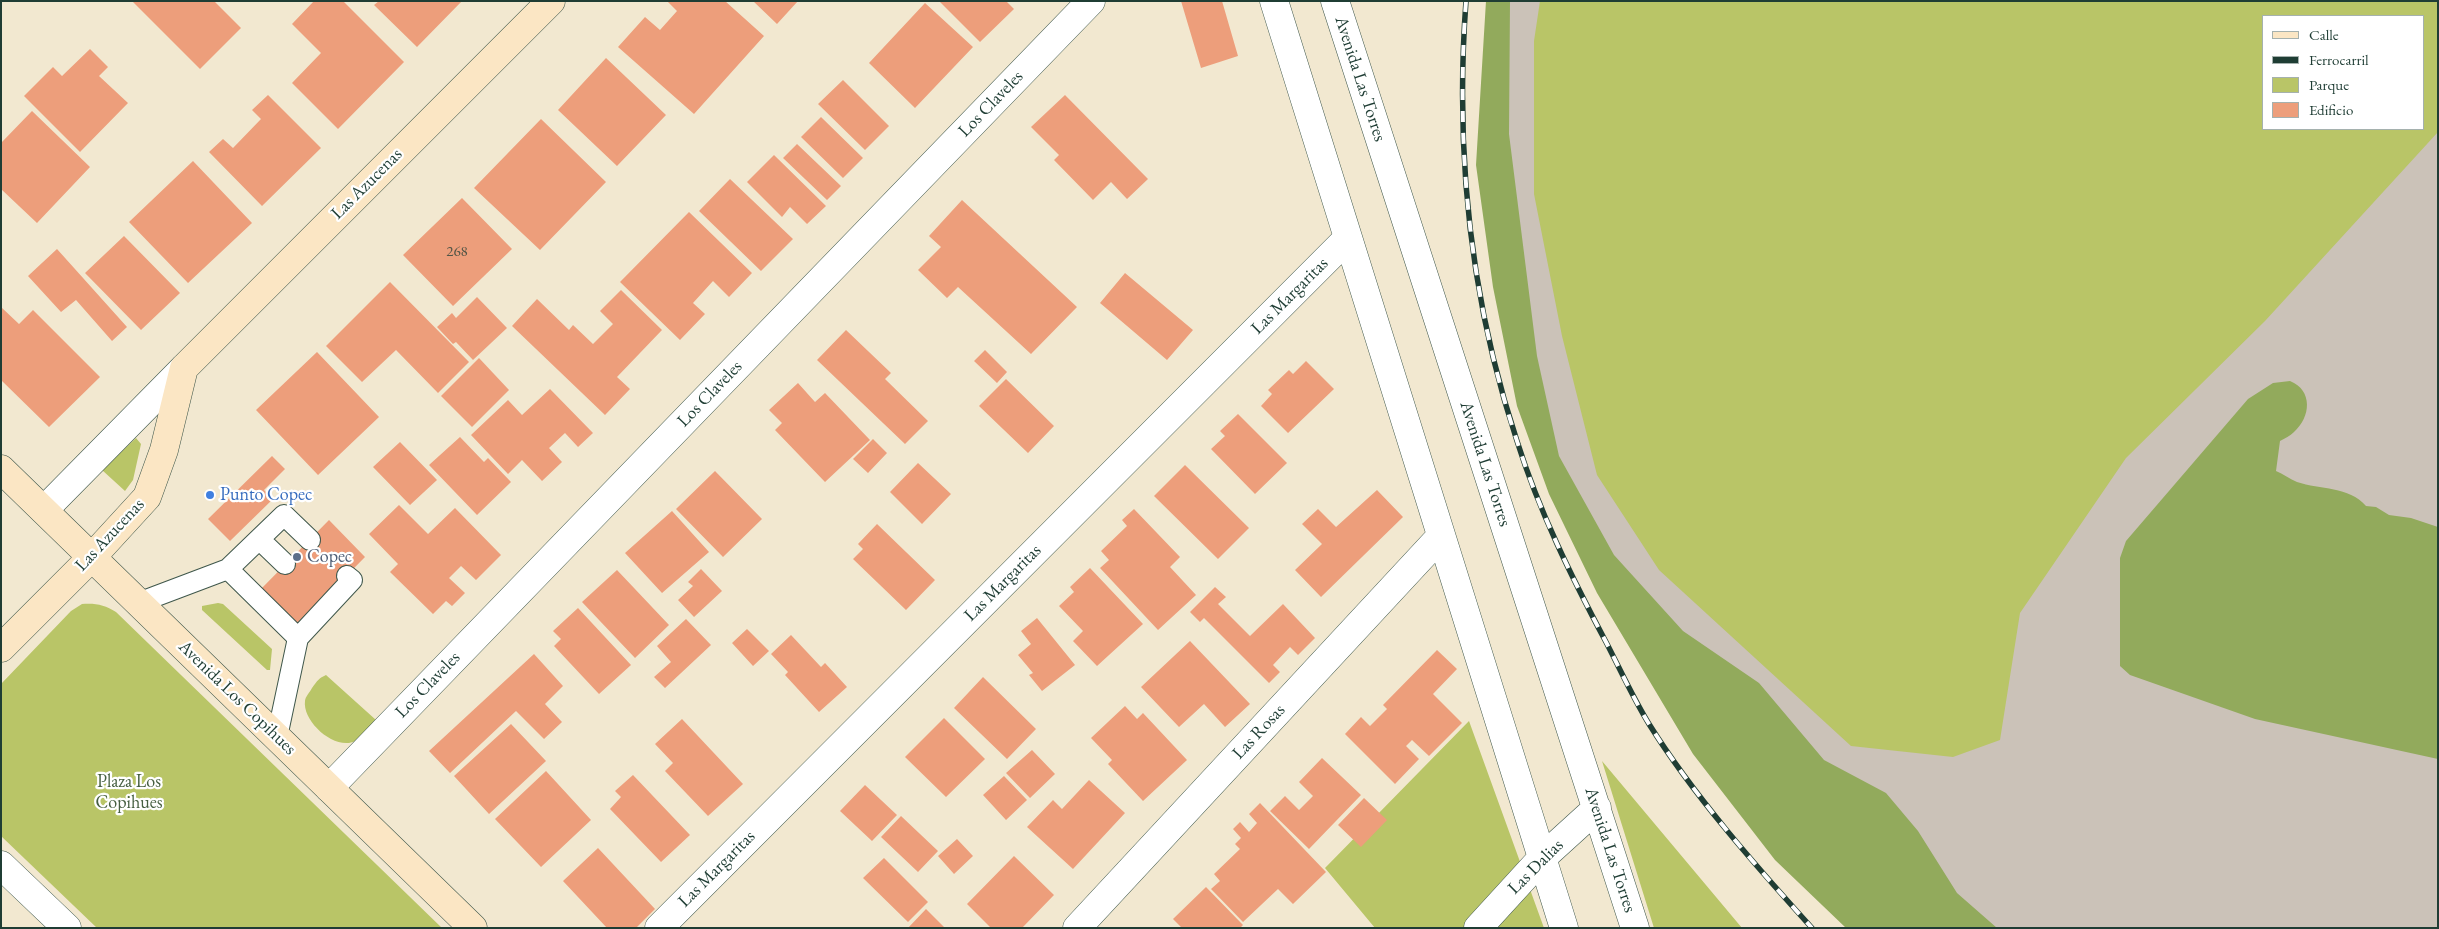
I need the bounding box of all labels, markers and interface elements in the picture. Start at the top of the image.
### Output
street label: Avenida Las Torres [1330,14,1390,144]
legend [2262,15,2424,130]
text: Calle [2309,25,2339,44]
text: Ferrocarril [2309,50,2369,69]
street label: Los Claveles [954,66,1028,142]
text: Parque [2309,75,2349,94]
text: Edificio [2309,100,2353,119]
street label: Las Azucenas [327,144,407,224]
house number: 268 [446,243,468,261]
street label: Las Margaritas [1247,253,1333,339]
street label: Los Claveles [673,356,747,432]
street label: Avenida Las Torres [1455,399,1515,529]
place label: Punto Copec [220,484,312,506]
marker: Punto Copec [204,489,216,501]
street label: Las Azucenas [71,494,149,576]
street label: Las Margaritas [960,540,1046,626]
place label: Copec [307,546,352,568]
marker: Copec [291,551,303,563]
street label: Avenida Los Copihues [174,636,300,760]
street label: Los Claveles [391,647,465,723]
street label: Las Rosas [1228,700,1290,764]
park label: Plaza Los Copihues [95,771,163,814]
street label: Avenida Las Torres [1580,785,1640,915]
street label: Las Margaritas [674,826,760,912]
street label: Las Dalias [1504,835,1568,899]

